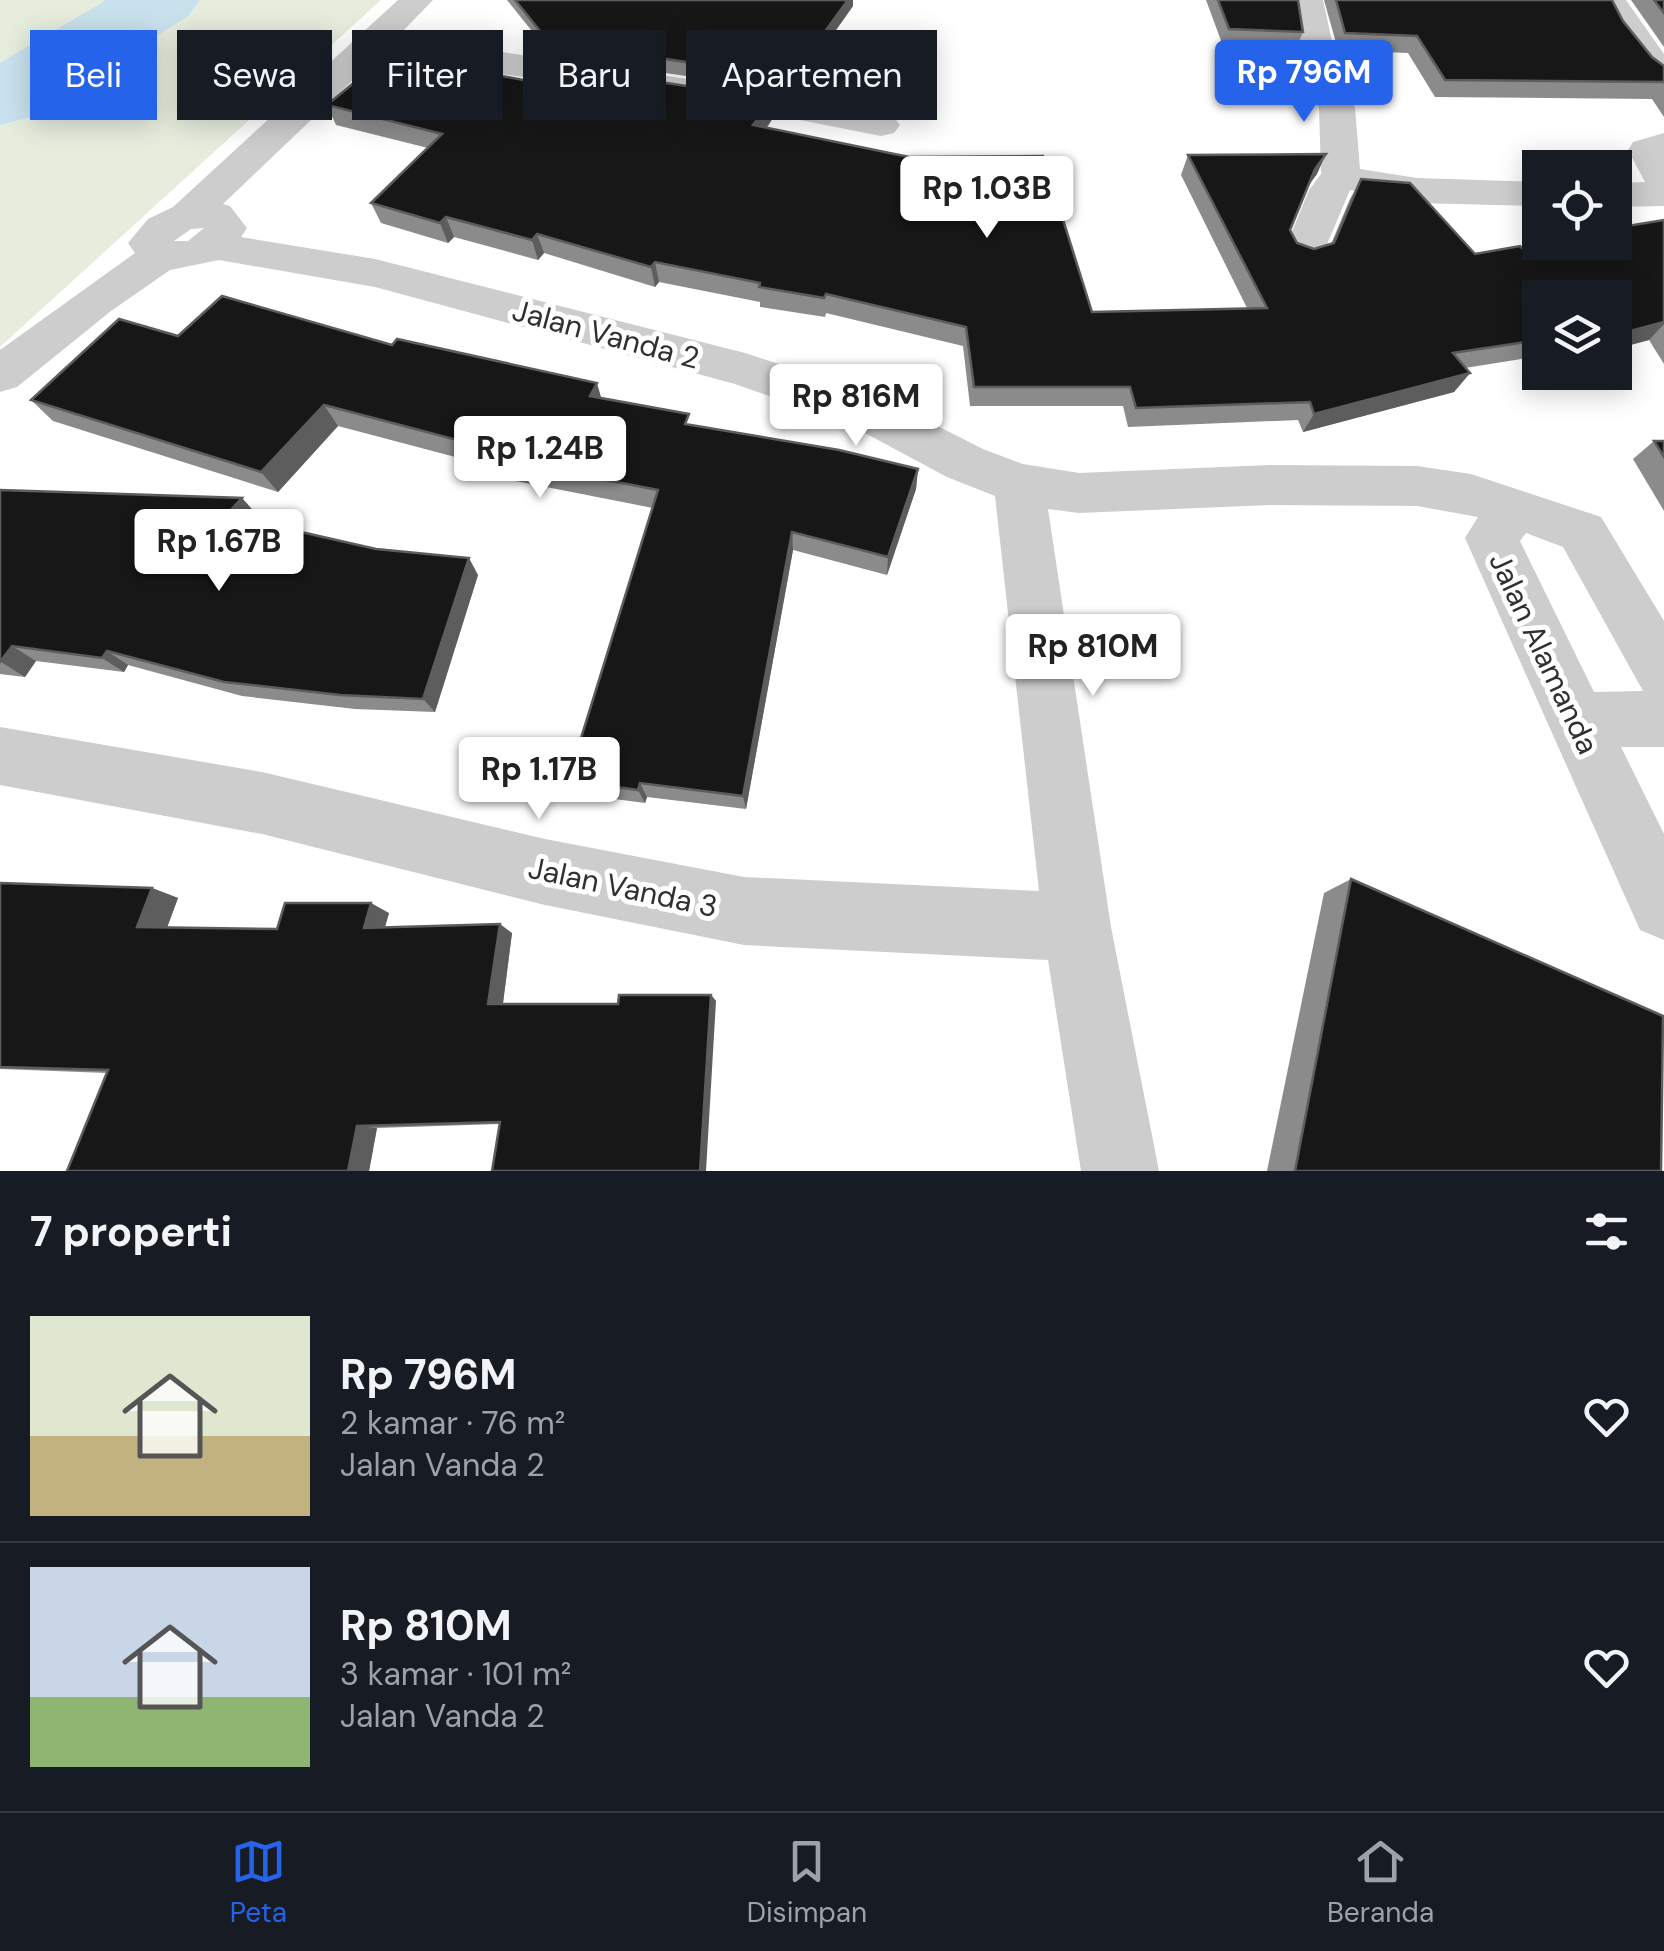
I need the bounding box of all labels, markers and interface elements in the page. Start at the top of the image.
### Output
chip: Beli [30,30,157,120]
chip: Sewa [177,30,332,120]
chip: Filter [352,30,503,120]
chip: Baru [523,30,666,120]
chip: Apartemen [686,30,937,120]
pin: Rp 796M [1212,40,1396,125]
text: Rp 796M [1237,51,1371,93]
map controls [1522,150,1632,390]
button: locate [1522,150,1632,260]
pin: Rp 1.03B [884,156,1090,241]
text: Rp 1.03B [922,167,1052,209]
button: layers [1522,280,1632,390]
street label: Jalan Vanda 2 [508,290,704,378]
pin: Rp 816M [764,364,948,449]
text: Rp 816M [792,375,920,417]
pin: Rp 1.24B [437,416,643,501]
text: Rp 1.24B [476,427,604,469]
pin: Rp 1.67B [116,509,322,594]
text: Rp 1.67B [157,520,281,562]
street label: Jalan Alamanda [1480,546,1608,760]
pin: Rp 810M [1001,614,1185,699]
text: Rp 810M [1028,625,1158,667]
pin: Rp 1.17B [436,737,642,822]
text: Rp 1.17B [481,748,597,790]
street label: Jalan Vanda 3 [525,848,721,926]
text: 7 properti [30,1204,232,1259]
icon: filters [1579,1204,1634,1259]
text: Rp 796M [340,1347,517,1402]
icon: home [110,1356,230,1476]
icon: heart [1579,1389,1634,1444]
text: 2 kamar · 76 m² [340,1402,565,1444]
text: Jalan Vanda 2 [340,1444,545,1486]
text: Rp 810M [340,1598,512,1653]
icon: home [110,1607,230,1727]
icon: heart [1579,1640,1634,1695]
text: 3 kamar · 101 m² [340,1653,571,1695]
text: Jalan Vanda 2 [340,1695,545,1737]
tab: Peta [230,1834,287,1931]
tab: Disimpan [747,1834,867,1931]
tab: Beranda [1327,1834,1434,1931]

